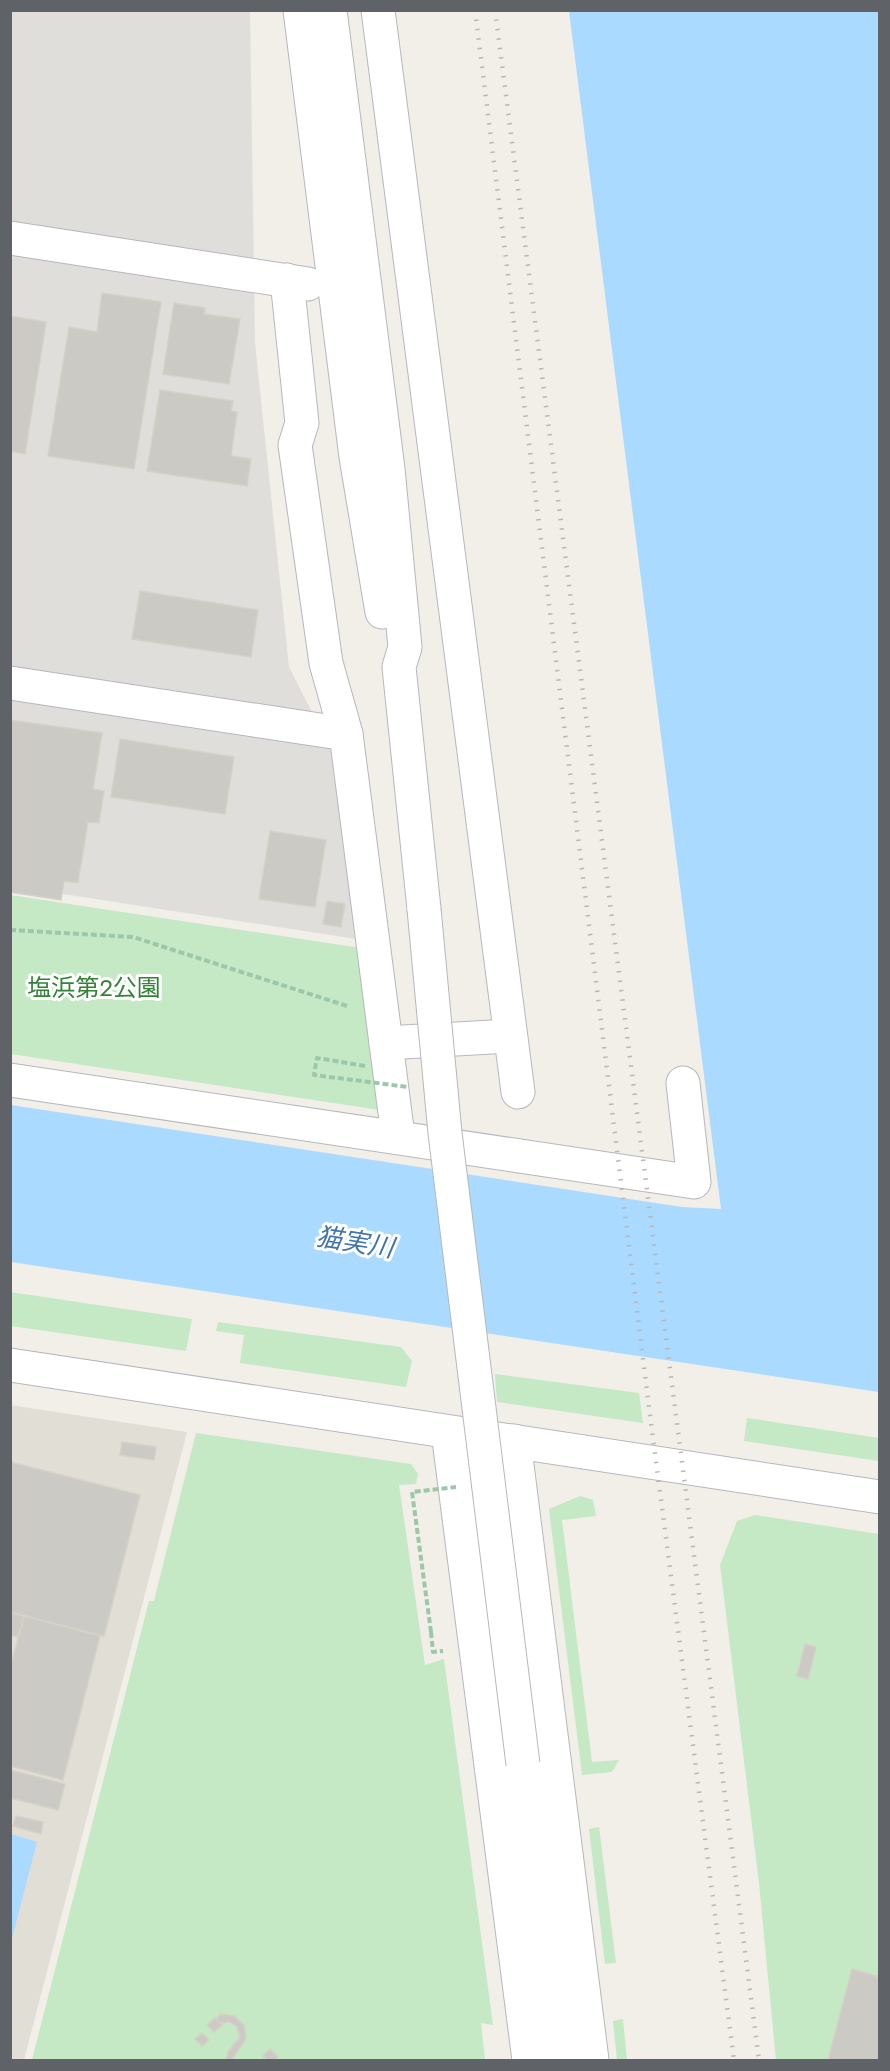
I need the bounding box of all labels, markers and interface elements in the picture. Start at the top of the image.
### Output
park label: 塩浜第2公園 [27,970,161,1005]
water label: 猫実川 [314,1217,399,1267]

